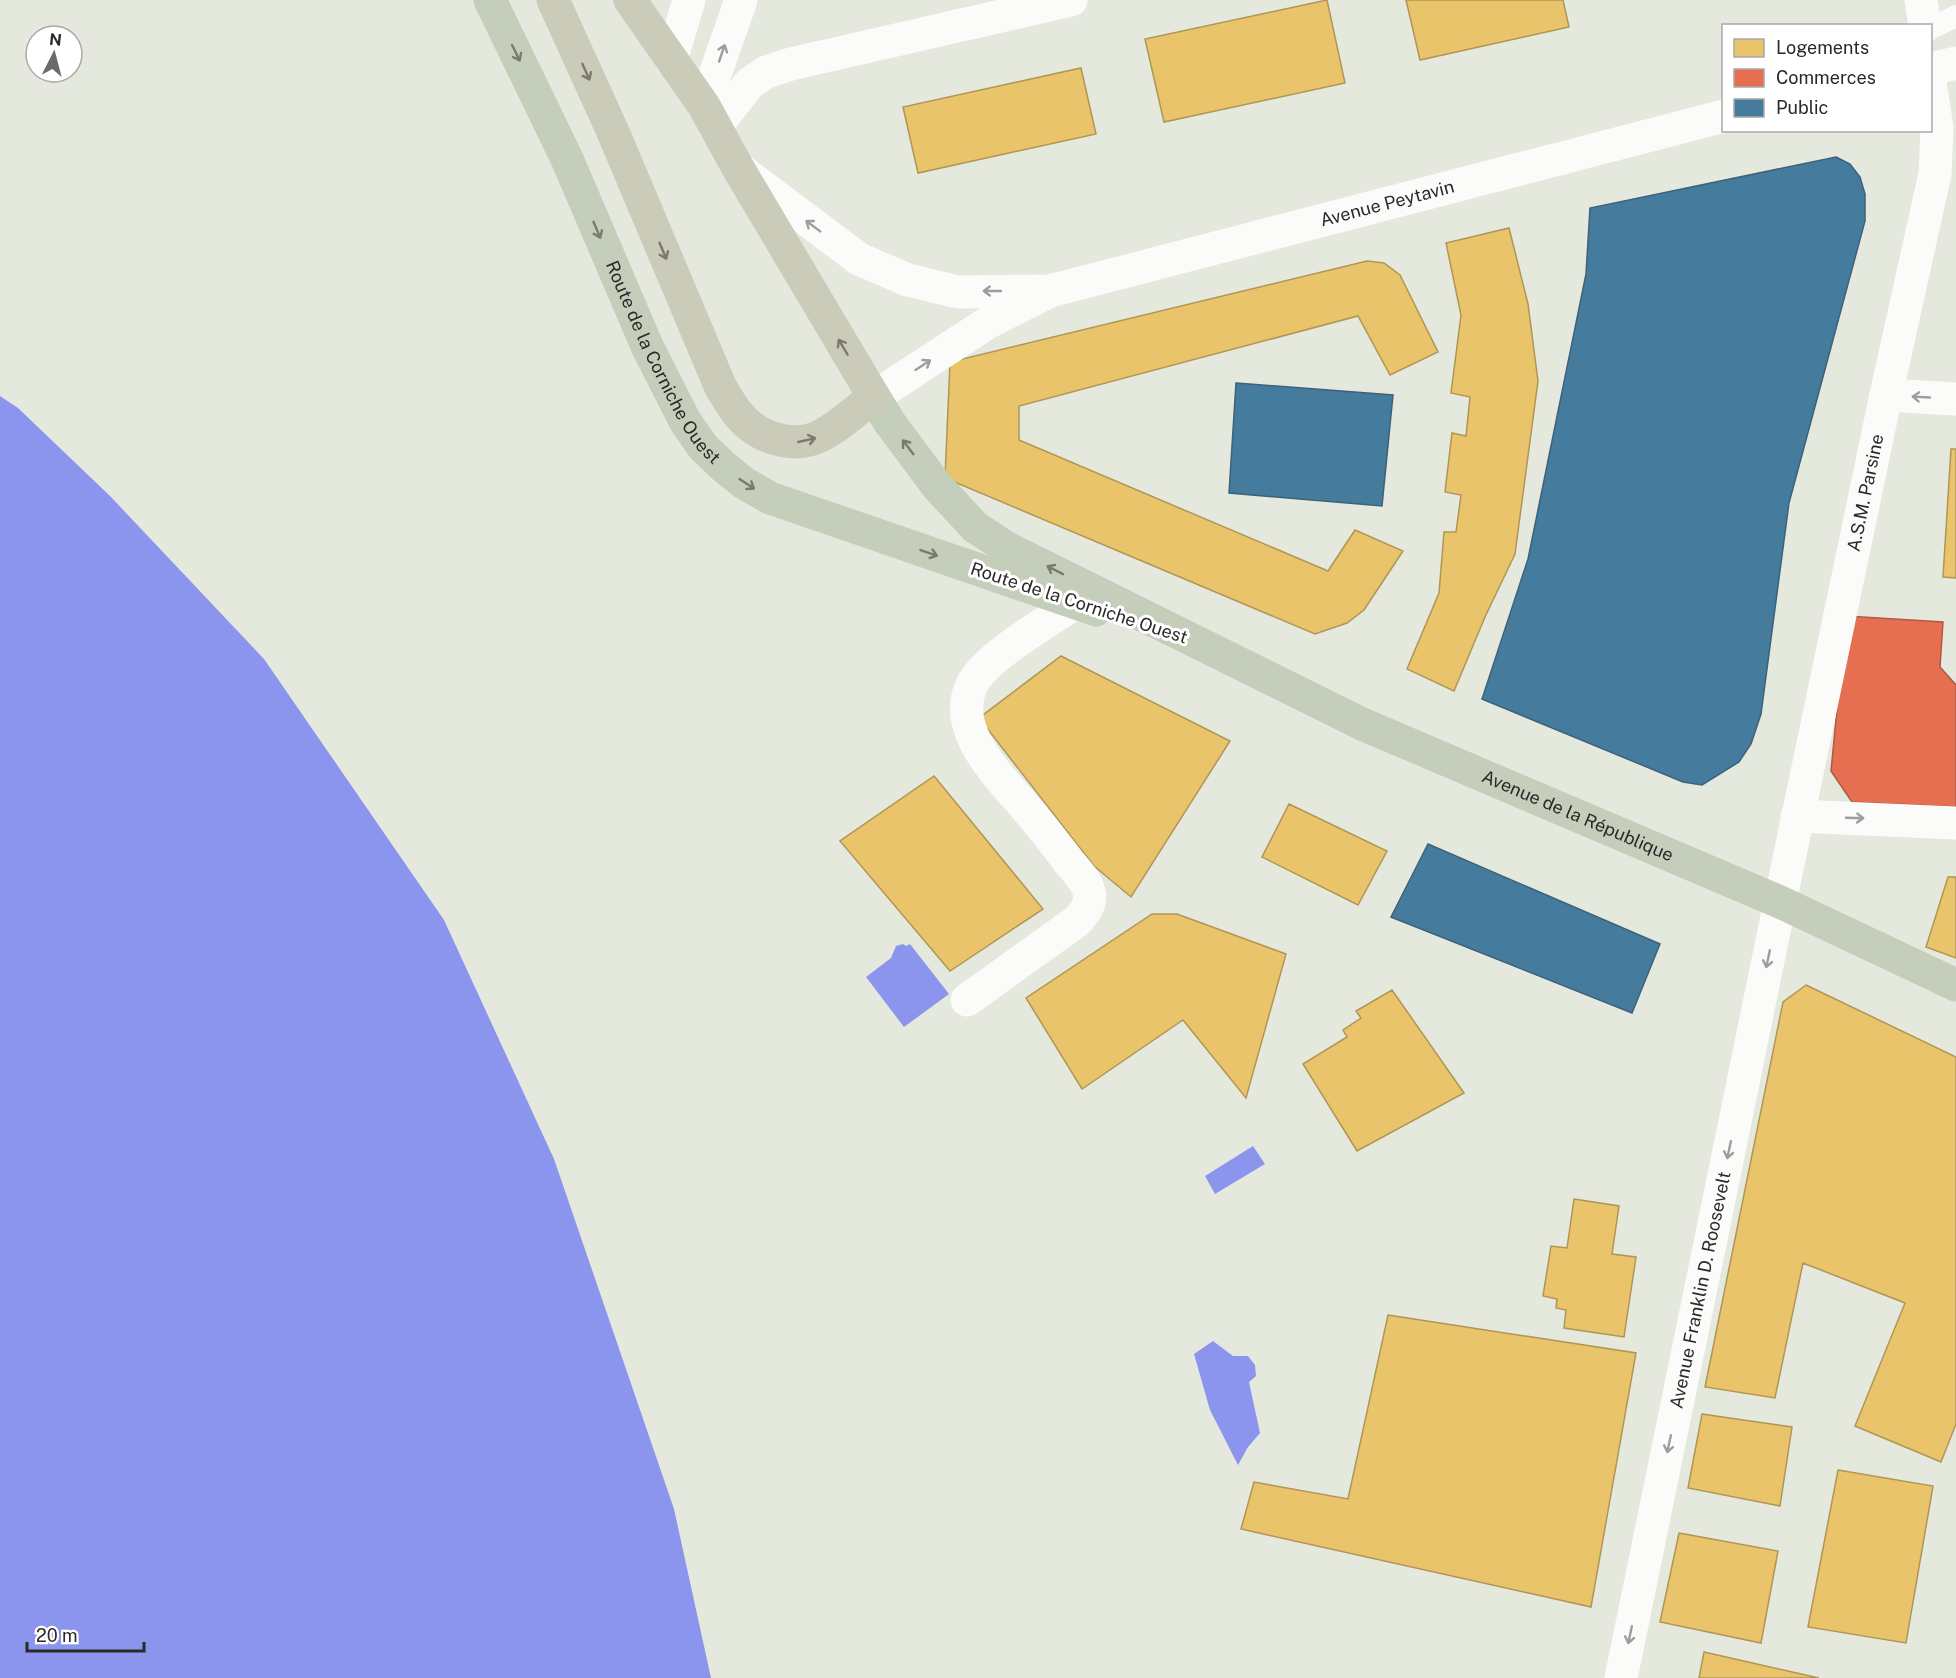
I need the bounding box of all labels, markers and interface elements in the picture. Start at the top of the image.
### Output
north arrow [24,24,84,84]
legend [1722,24,1932,132]
text: N [48,29,63,50]
text: Logements [1776,37,1869,58]
one-way arrow [510,43,522,61]
one-way arrow [718,44,729,63]
one-way arrow [582,63,593,81]
text: Commerces [1776,67,1876,88]
text: Public [1776,97,1828,118]
street label: Avenue Peytavin [1318,176,1456,230]
one-way arrow [806,219,822,232]
one-way arrow [592,220,604,238]
one-way arrow [658,242,669,260]
street label: Route de la Corniche Ouest [602,257,725,468]
one-way arrow [982,285,1002,297]
one-way arrow [837,339,849,356]
one-way arrow [914,359,931,371]
one-way arrow [1911,391,1931,402]
street label: A.S.M. Parsine [1843,432,1888,553]
one-way arrow [798,433,817,445]
one-way arrow [902,440,914,456]
one-way arrow [738,479,755,491]
one-way arrow [919,548,938,559]
street label: Route de la Corniche Ouest [968,557,1190,648]
one-way arrow [1046,564,1064,575]
street label: Avenue de la République [1479,765,1677,865]
one-way arrow [1845,813,1865,824]
one-way arrow [1762,949,1773,969]
one-way arrow [1723,1140,1734,1160]
street label: Avenue Franklin D. Roosevelt [1665,1170,1735,1410]
one-way arrow [1663,1434,1674,1454]
scale bar [27,1615,144,1653]
text: 20 m [36,1625,78,1646]
one-way arrow [1623,1626,1635,1645]

